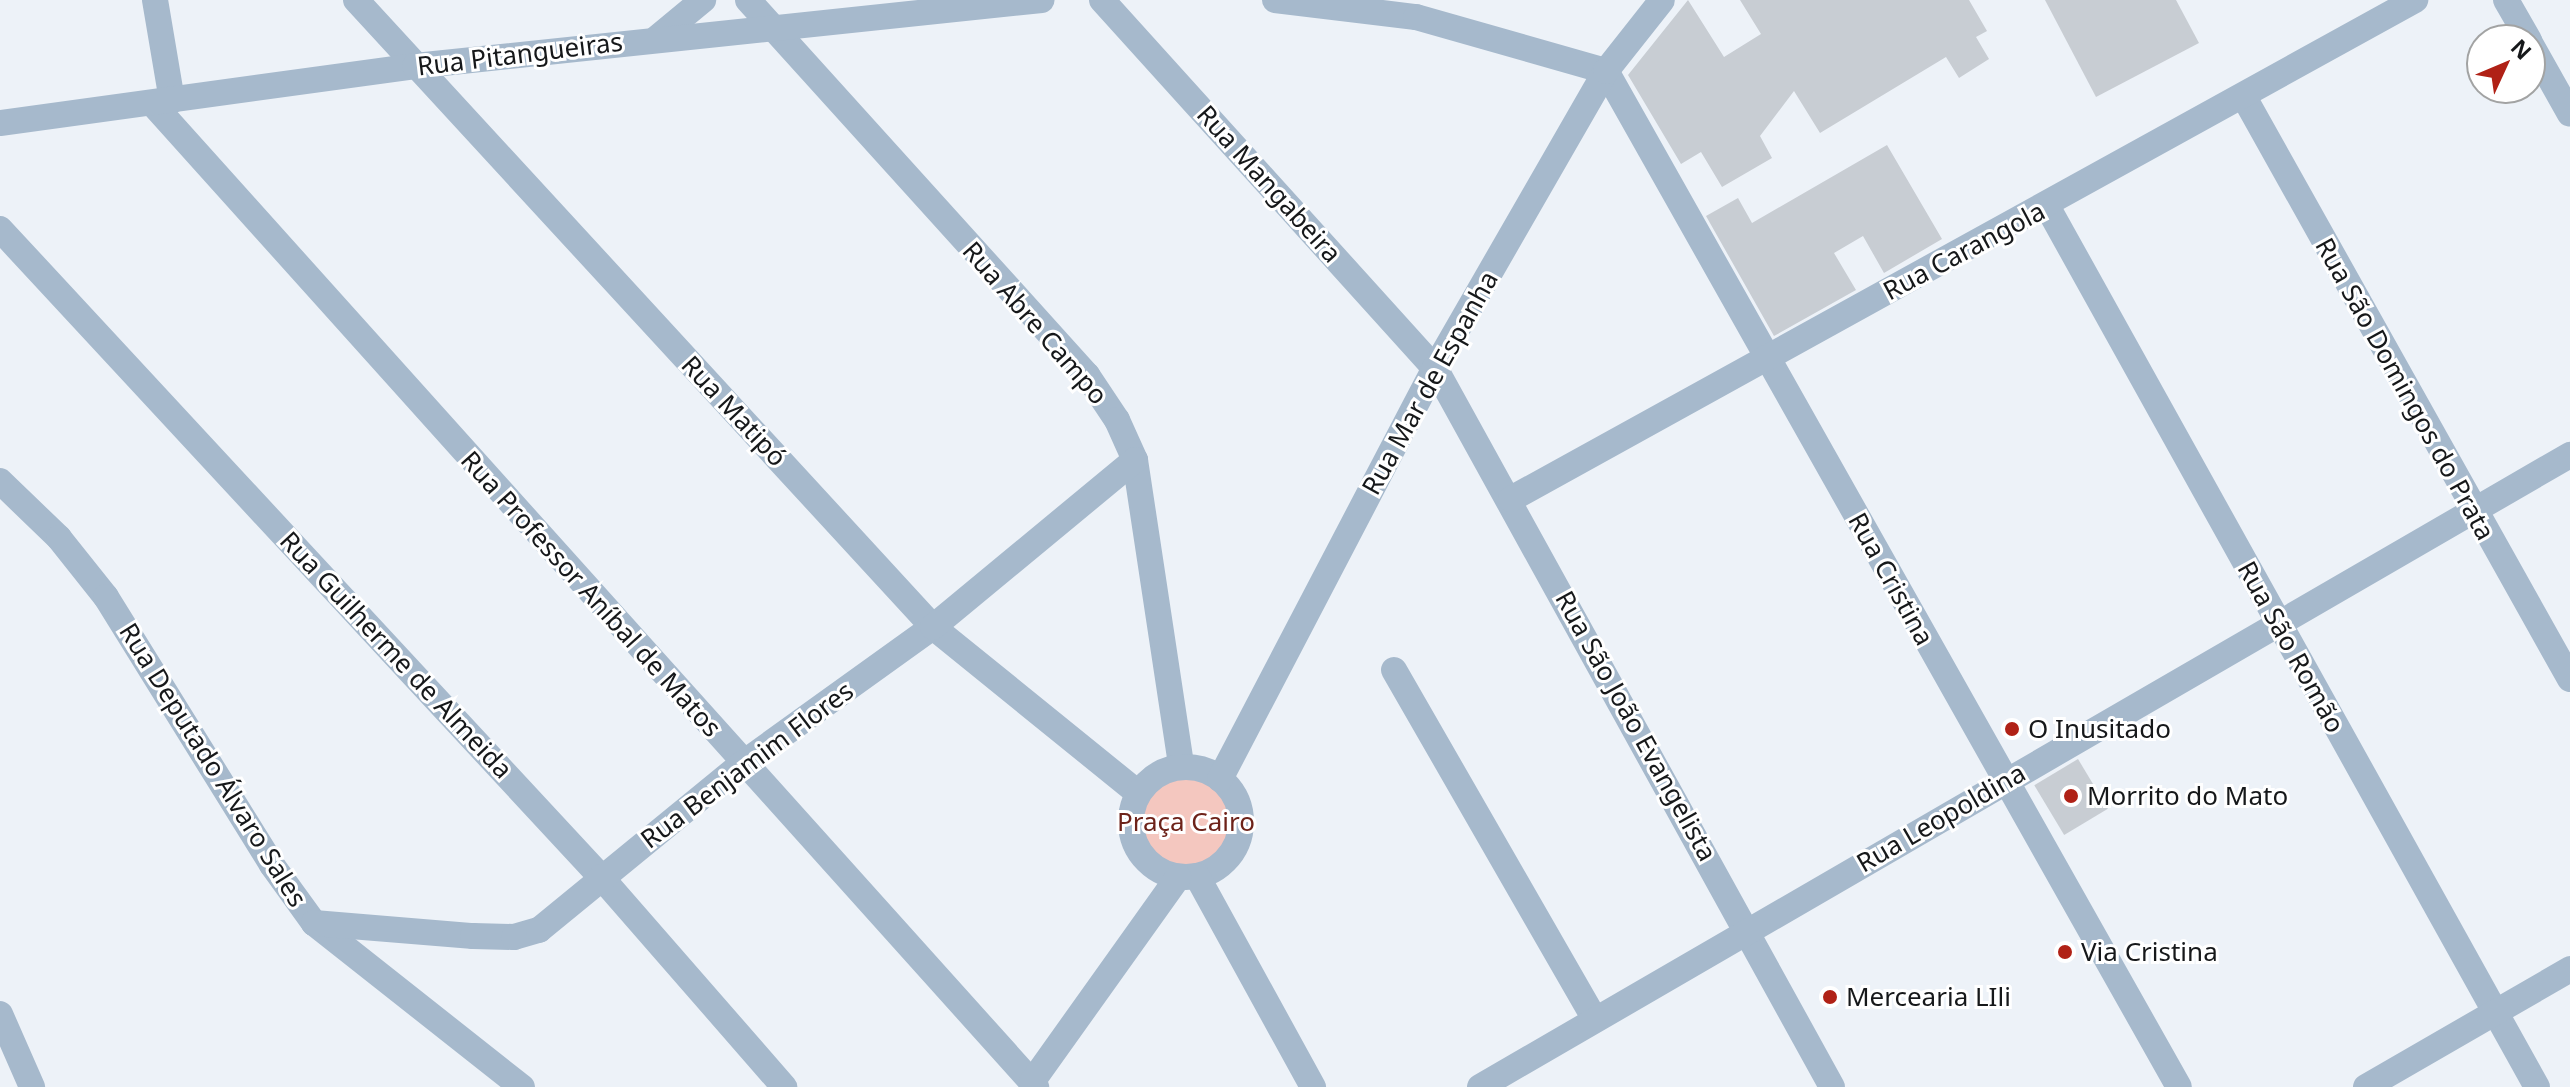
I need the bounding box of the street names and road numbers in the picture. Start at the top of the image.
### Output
street label: Rua Pitangueiras [415,26,625,82]
street label: Rua Mangabeira [1190,99,1348,269]
street label: Rua Carangola [1878,195,2050,307]
street label: Rua São Domingos do Prata [2309,232,2501,546]
street label: Rua Abre Campo [956,235,1114,411]
street label: Rua Mar de Espanha [1356,266,1504,500]
street label: Rua Matipó [675,349,793,473]
street label: Rua Professor Aníbal de Matos [454,445,728,743]
street label: Rua Cristina [1842,507,1940,651]
street label: Rua Guilherme de Almeida [273,525,519,785]
street label: Rua São Romão [2231,556,2351,738]
street label: Rua São João Evangelista [1549,586,1723,866]
street label: Rua Deputado Álvaro Sales [113,618,313,912]
street label: Rua Benjamim Flores [635,675,859,855]
street label: Rua Leopoldina [1851,757,2031,879]

